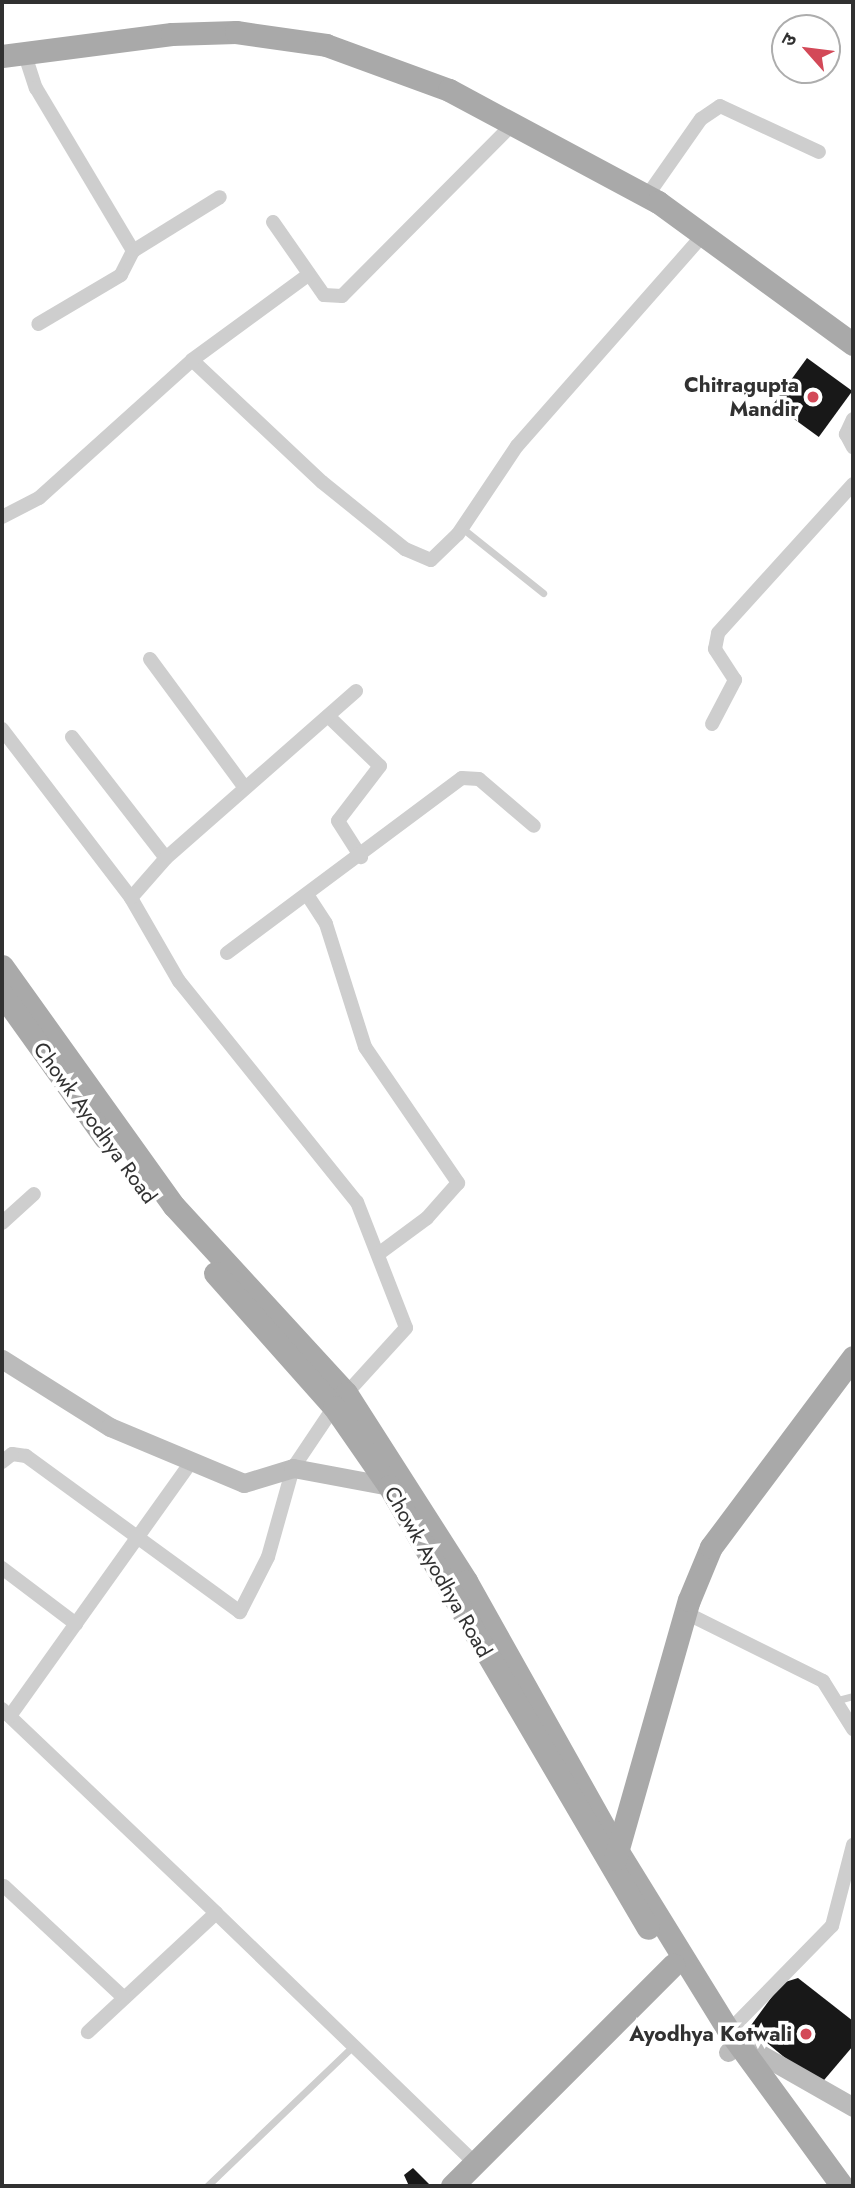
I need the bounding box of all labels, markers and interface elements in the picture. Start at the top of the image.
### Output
north arrow [771,14,841,84]
text: उ [774,29,803,51]
place label: Chitragupta Mandir [684,372,799,422]
marker: Chitragupta Mandir [805,389,821,405]
street label: Chowk Ayodhya Road [28,1037,162,1209]
street label: Chowk Ayodhya Road [379,1482,497,1662]
place label: Ayodhya Kotwali [629,2021,792,2047]
marker: Ayodhya Kotwali [798,2026,814,2042]

